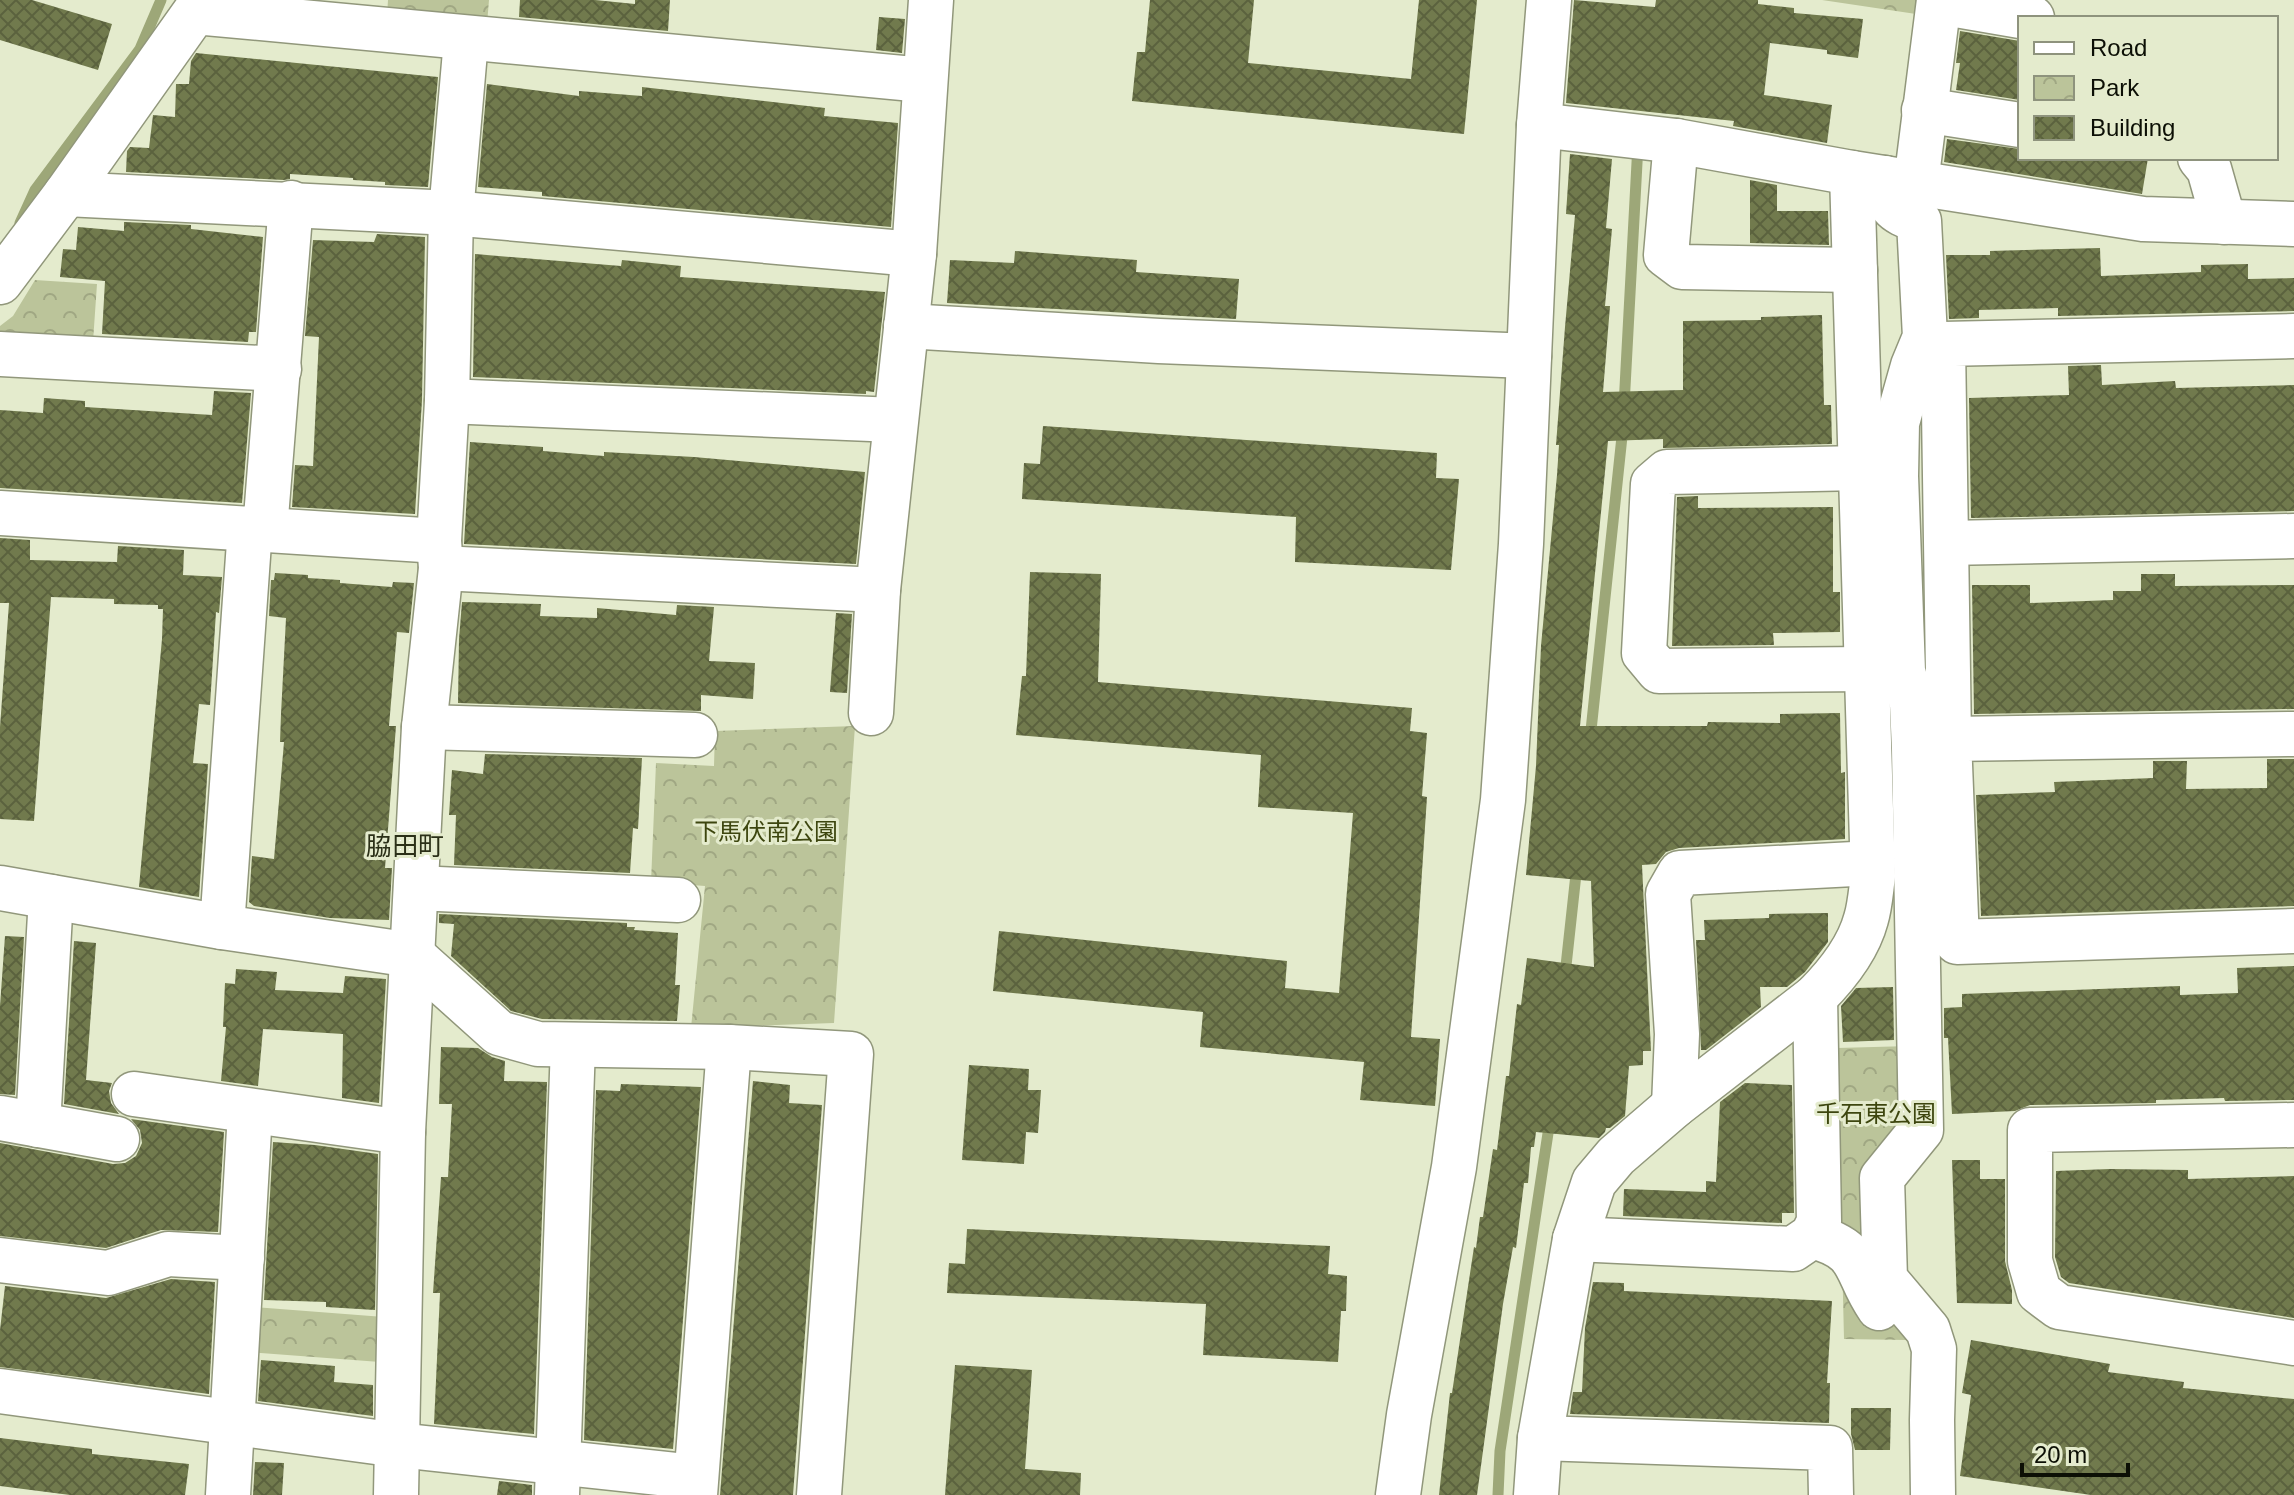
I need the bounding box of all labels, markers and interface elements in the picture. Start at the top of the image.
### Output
legend [2018,16,2278,160]
text: Road [2090,34,2147,61]
text: Park [2090,74,2140,101]
text: Building [2090,114,2175,141]
park label: 下馬伏南公園 [694,818,838,845]
district label: 脇田町 [366,831,444,861]
park label: 千石東公園 [1816,1100,1936,1127]
scale bar [2022,1427,2128,1477]
text: 20 m [2034,1441,2087,1468]

